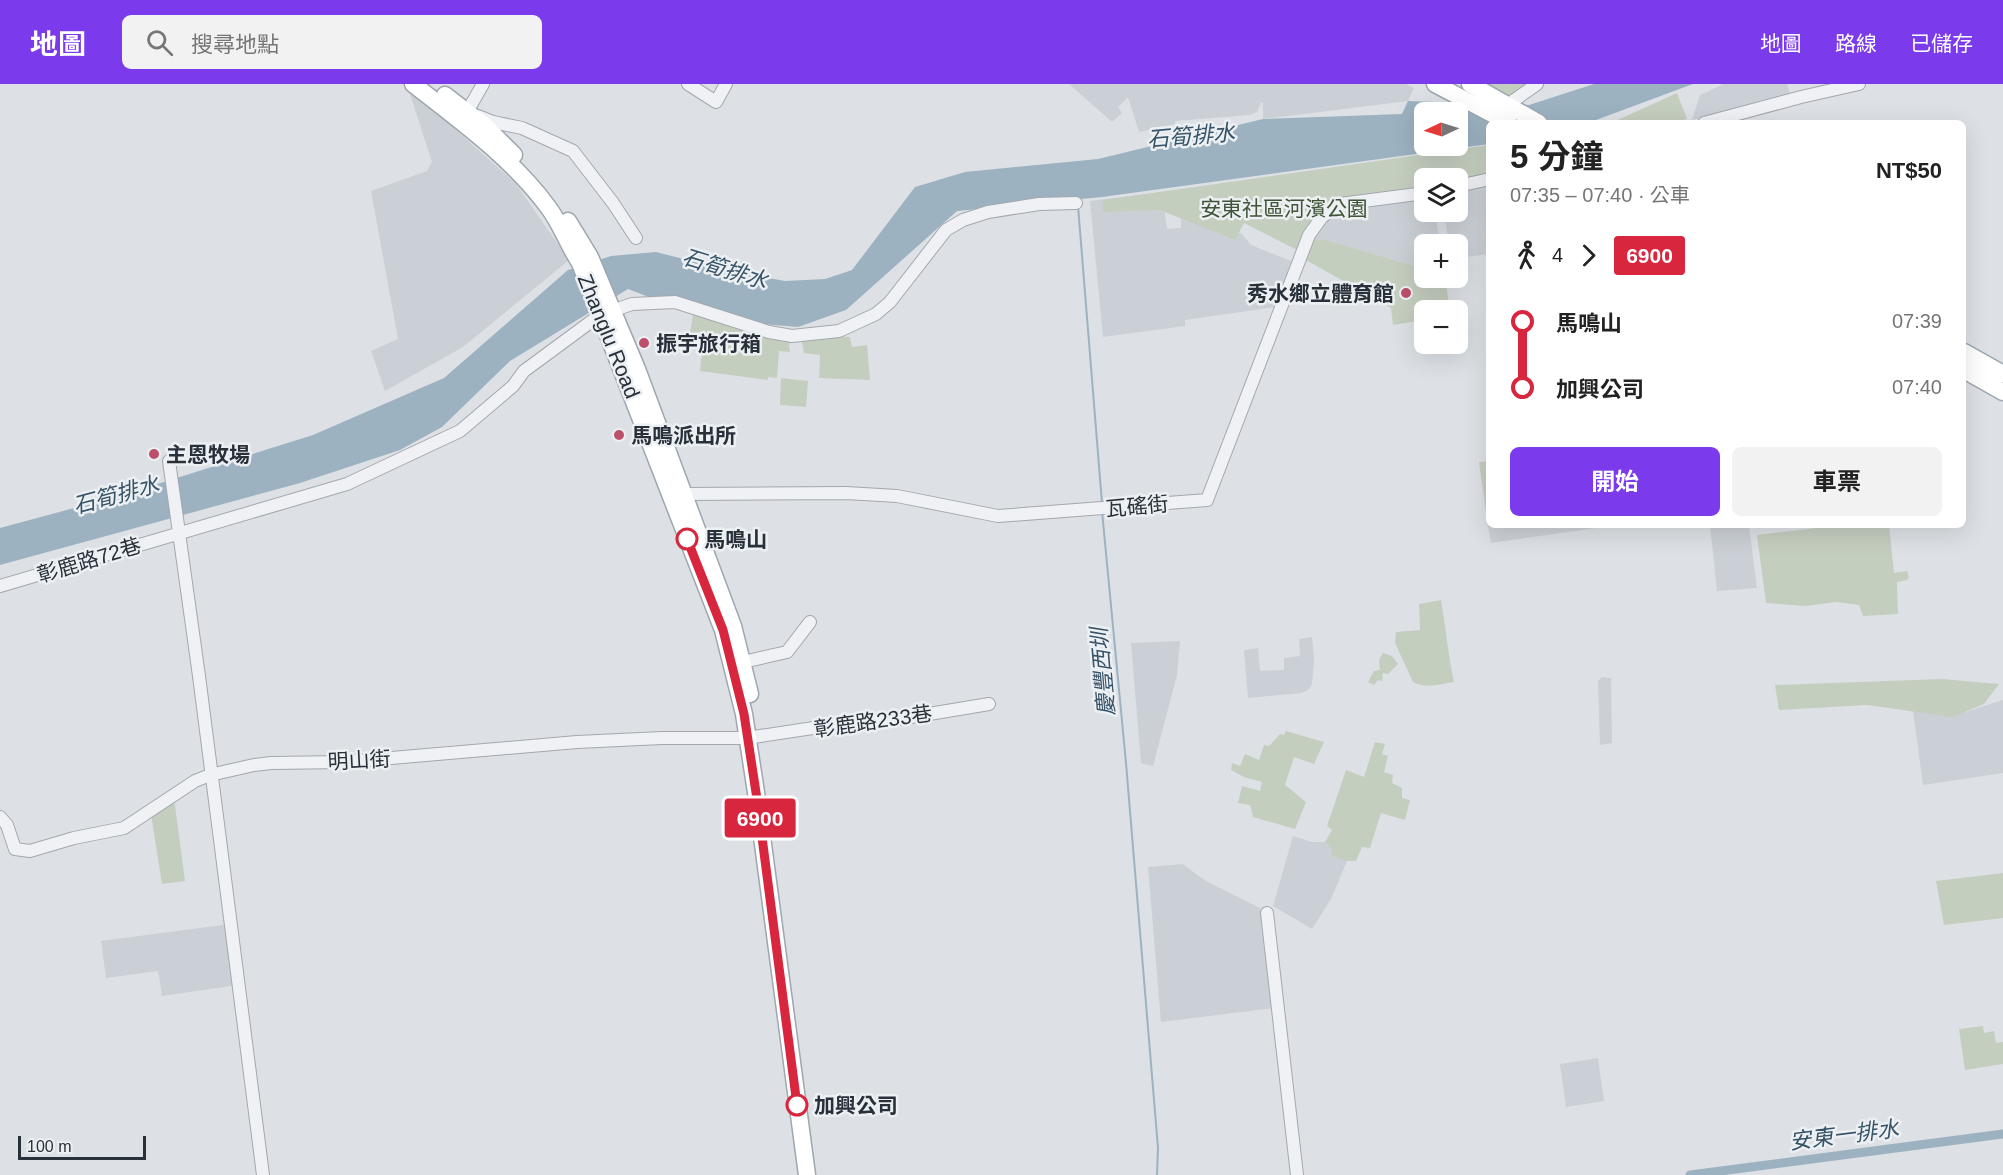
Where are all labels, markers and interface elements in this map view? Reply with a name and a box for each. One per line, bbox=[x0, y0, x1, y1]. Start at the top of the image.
search box bbox=[122, 15, 542, 69]
icon: search bbox=[143, 26, 176, 59]
text: 地圖 bbox=[30, 29, 86, 60]
text: 搜尋地點 bbox=[191, 32, 279, 57]
text: 地圖 bbox=[1760, 32, 1802, 55]
text: 路線 bbox=[1835, 32, 1877, 55]
text: 已儲存 bbox=[1910, 32, 1973, 55]
north arrow bbox=[1414, 102, 1468, 156]
map controls bbox=[1414, 102, 1468, 354]
water label: 石筍排水 bbox=[1146, 120, 1237, 152]
text: 5 分鐘 bbox=[1510, 138, 1604, 175]
text: NT$50 bbox=[1876, 158, 1942, 183]
button: layers bbox=[1414, 168, 1468, 222]
text: 07:35 – 07:40 · 公車 bbox=[1510, 184, 1690, 206]
park label: 安東社區河濱公園 bbox=[1200, 197, 1368, 220]
button: + bbox=[1414, 234, 1468, 288]
icon: walk bbox=[1510, 239, 1543, 272]
icon: forward bbox=[1572, 239, 1605, 272]
water label: 石筍排水 bbox=[679, 244, 772, 294]
text: 4 bbox=[1552, 244, 1563, 266]
text: 6900 bbox=[1626, 244, 1673, 267]
street label: Zhanglu Road bbox=[574, 271, 644, 401]
place label: 秀水鄉立體育館 bbox=[1247, 282, 1394, 305]
marker: 秀水鄉立體育館 bbox=[1399, 286, 1413, 300]
button: − bbox=[1414, 300, 1468, 354]
text: 07:39 bbox=[1892, 310, 1942, 332]
text: 馬鳴山 bbox=[1556, 311, 1622, 336]
place label: 振宇旅行箱 bbox=[656, 332, 761, 355]
marker: 振宇旅行箱 bbox=[637, 336, 651, 350]
text: 07:40 bbox=[1892, 376, 1942, 398]
text: 加興公司 bbox=[1556, 377, 1644, 402]
place label: 馬鳴派出所 bbox=[631, 424, 736, 447]
marker: 馬鳴派出所 bbox=[612, 428, 626, 442]
place label: 主恩牧場 bbox=[166, 443, 250, 466]
marker: 主恩牧場 bbox=[147, 447, 161, 461]
button: 開始 bbox=[1510, 447, 1720, 516]
button: 車票 bbox=[1732, 447, 1942, 516]
water label: 石筍排水 bbox=[70, 471, 163, 518]
street label: 瓦磘街 bbox=[1105, 492, 1169, 520]
marker: 馬鳴山 bbox=[676, 528, 698, 550]
place label: 馬鳴山 bbox=[704, 528, 767, 551]
street label: 彰鹿路72巷 bbox=[34, 533, 144, 587]
water label: 慶豐西圳 bbox=[1086, 624, 1119, 717]
street label: 彰鹿路233巷 bbox=[812, 701, 934, 741]
street label: 明山街 bbox=[327, 747, 391, 773]
line badge: 6900 bbox=[718, 798, 802, 838]
text: 6900 bbox=[737, 807, 783, 830]
marker: 加興公司 bbox=[786, 1094, 808, 1116]
place label: 加興公司 bbox=[814, 1094, 898, 1117]
water label: 安東一排水 bbox=[1788, 1116, 1901, 1154]
scale bar bbox=[18, 1133, 146, 1160]
text: 100 m bbox=[27, 1138, 71, 1155]

